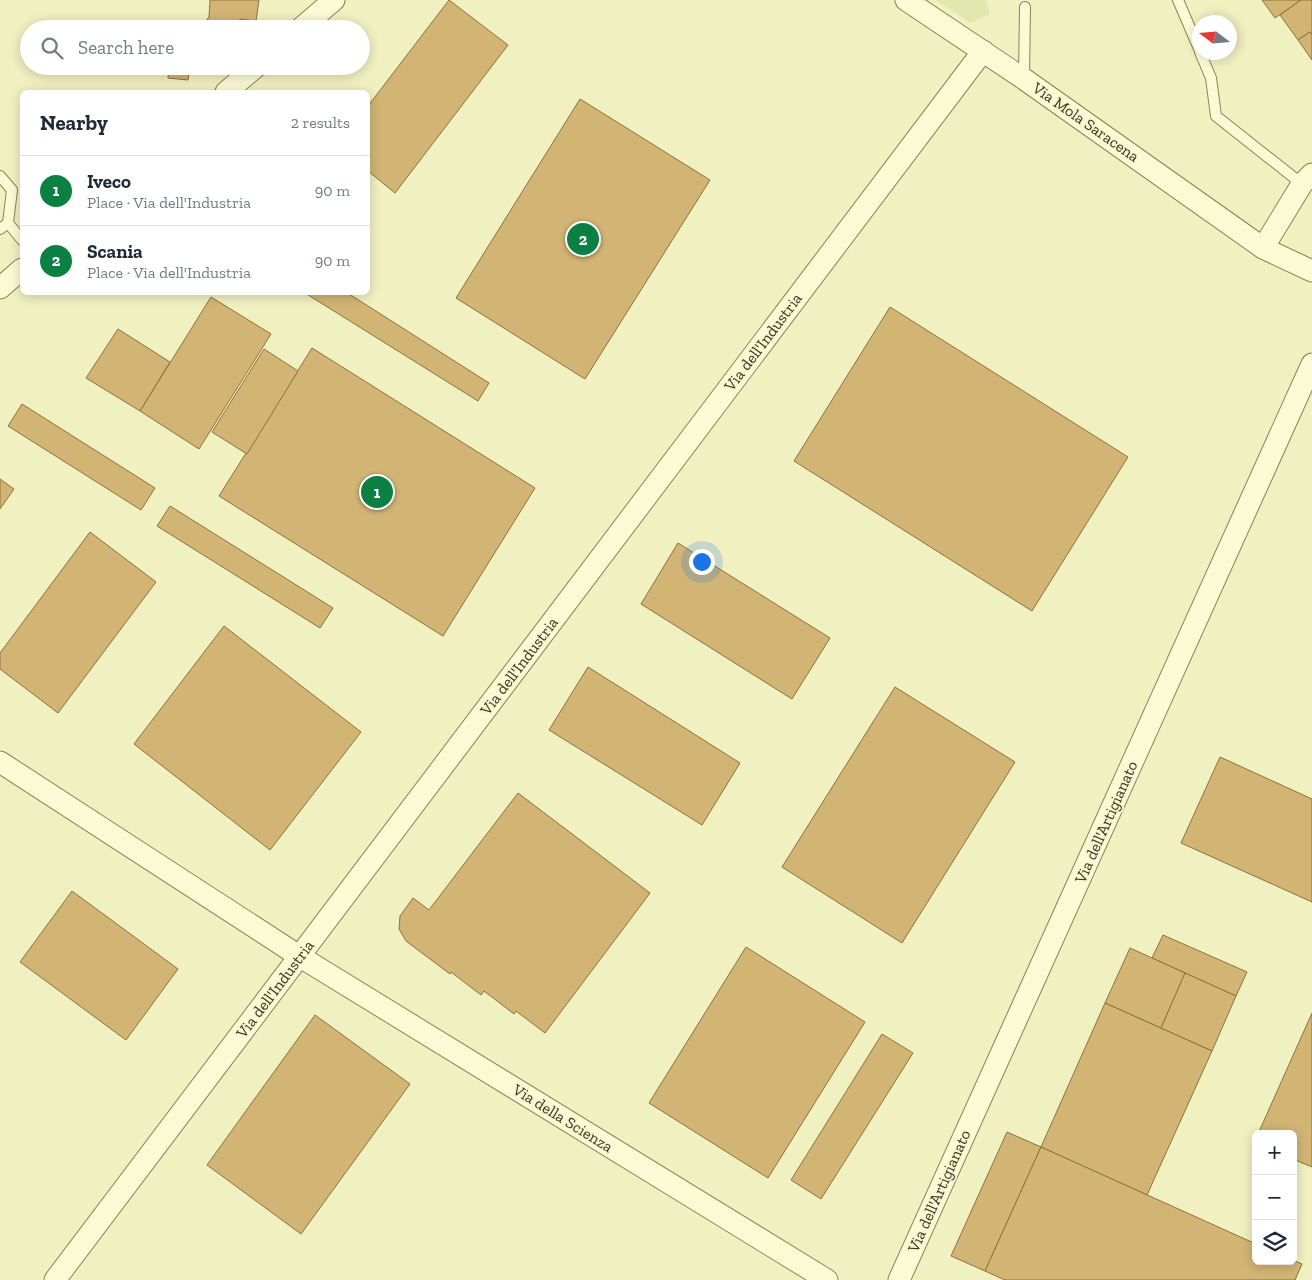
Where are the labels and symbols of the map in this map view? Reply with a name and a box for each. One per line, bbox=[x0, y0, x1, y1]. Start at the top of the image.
north arrow bbox=[1192, 15, 1237, 60]
street label: Via Mola Saracena bbox=[1028, 78, 1143, 166]
pin: 2 bbox=[567, 220, 599, 258]
street label: Via dell'Industria bbox=[719, 289, 806, 395]
pin: 1 bbox=[361, 473, 393, 511]
your location bbox=[689, 549, 715, 575]
street label: Via dell'Industria bbox=[475, 613, 562, 719]
street label: Via dell'Artigianato bbox=[1070, 758, 1142, 887]
street label: Via dell'Industria bbox=[231, 936, 318, 1042]
street label: Via della Scienza bbox=[509, 1079, 617, 1156]
street label: Via dell'Artigianato bbox=[903, 1127, 975, 1256]

